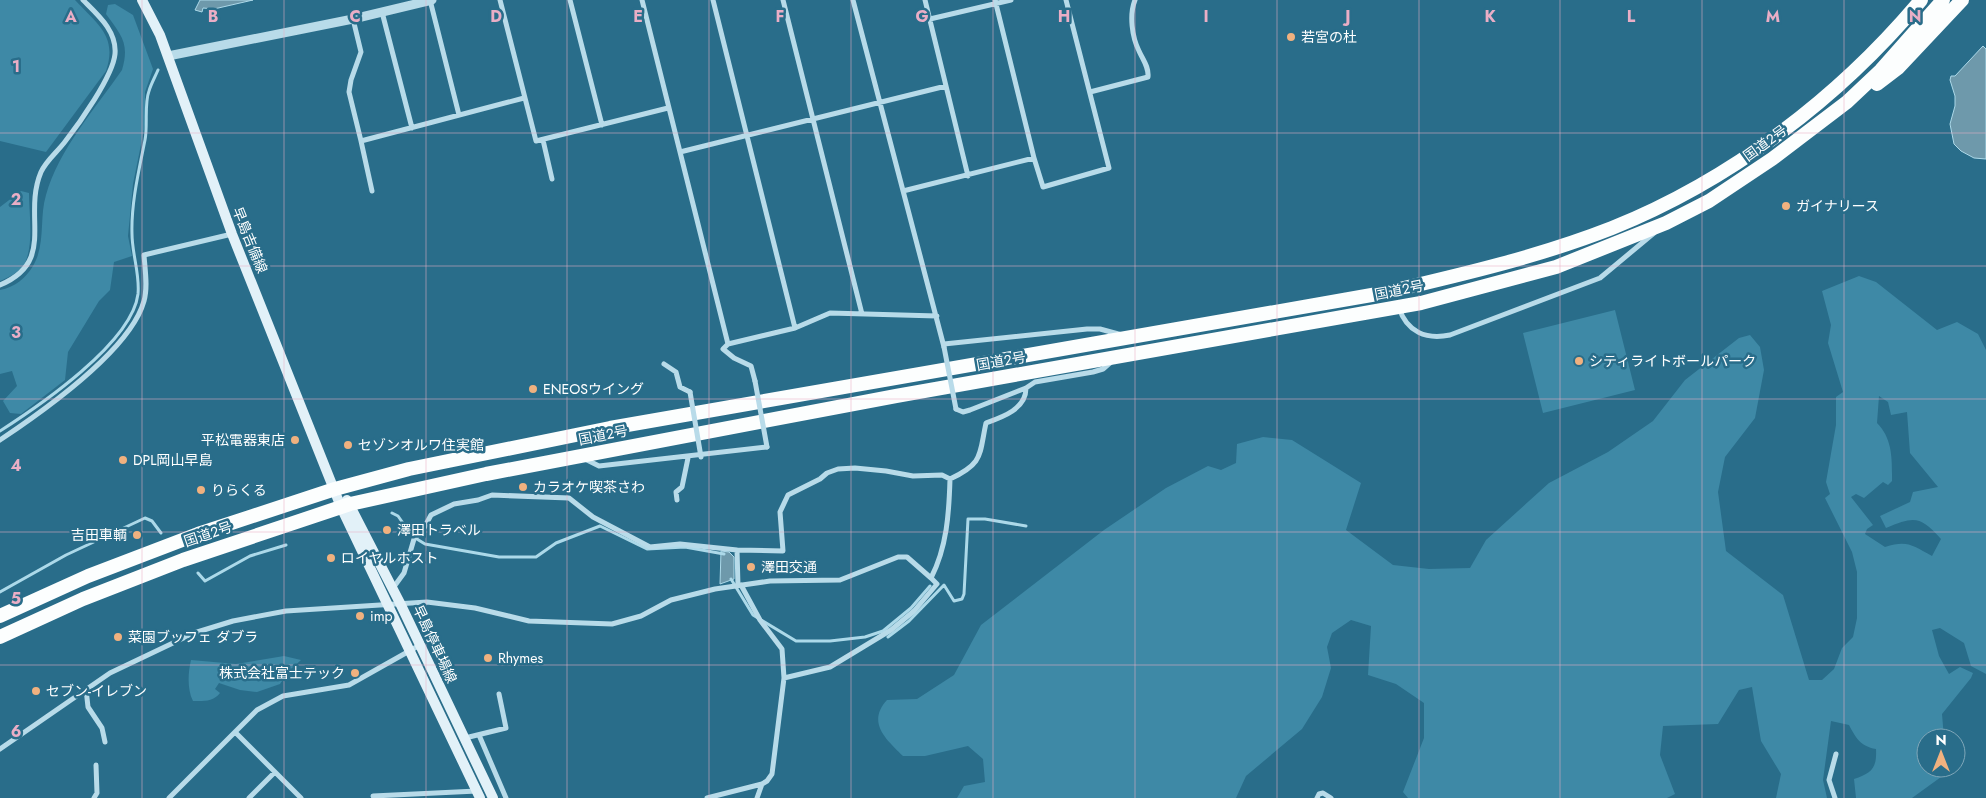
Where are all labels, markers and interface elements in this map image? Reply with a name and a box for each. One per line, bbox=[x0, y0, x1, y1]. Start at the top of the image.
text: A bbox=[64, 5, 77, 28]
text: B bbox=[208, 5, 218, 28]
text: C bbox=[349, 5, 361, 28]
text: D bbox=[490, 5, 502, 28]
text: E bbox=[633, 5, 643, 28]
text: F bbox=[776, 5, 784, 28]
text: G bbox=[915, 5, 929, 28]
text: H bbox=[1058, 5, 1070, 28]
text: I bbox=[1203, 5, 1209, 28]
text: J bbox=[1342, 5, 1351, 28]
text: K bbox=[1484, 5, 1496, 28]
text: L bbox=[1627, 5, 1636, 28]
text: M bbox=[1766, 5, 1780, 28]
text: N bbox=[1909, 5, 1921, 28]
place label: 若宮の杜 bbox=[1301, 27, 1357, 47]
marker: 若宮の杜 bbox=[1285, 31, 1297, 43]
text: 1 bbox=[12, 55, 20, 78]
street label: 国道2号 bbox=[1739, 120, 1791, 166]
text: 2 bbox=[11, 188, 21, 211]
place label: ガイナリース bbox=[1796, 196, 1879, 216]
marker: ガイナリース bbox=[1780, 200, 1792, 212]
street label: 早島吉備線 bbox=[228, 204, 272, 276]
street label: 国道2号 bbox=[1373, 275, 1425, 305]
text: 3 bbox=[11, 321, 21, 344]
street label: 国道2号 bbox=[975, 347, 1027, 375]
place label: シティライトボールパーク bbox=[1589, 351, 1756, 371]
marker: シティライトボールパーク bbox=[1573, 355, 1585, 367]
place label: ENEOSウイング bbox=[543, 379, 644, 399]
marker: ENEOSウイング bbox=[527, 383, 539, 395]
street label: 国道2号 bbox=[577, 420, 629, 450]
place label: 平松電器東店 bbox=[201, 430, 285, 450]
marker: 平松電器東店 bbox=[289, 434, 301, 446]
place label: セゾンオルワ住実館 bbox=[358, 435, 484, 455]
marker: セゾンオルワ住実館 bbox=[342, 439, 354, 451]
place label: DPL岡山早島 bbox=[133, 450, 213, 470]
text: 4 bbox=[10, 454, 22, 477]
marker: DPL岡山早島 bbox=[117, 454, 129, 466]
place label: カラオケ喫茶さわ bbox=[533, 477, 645, 497]
place label: りらくる bbox=[211, 480, 267, 500]
marker: カラオケ喫茶さわ bbox=[517, 481, 529, 493]
marker: りらくる bbox=[195, 484, 207, 496]
street label: 国道2号 bbox=[181, 516, 235, 552]
place label: 澤田トラベル bbox=[397, 520, 481, 540]
marker: 澤田トラベル bbox=[381, 524, 393, 536]
place label: 吉田車輌 bbox=[71, 525, 127, 545]
marker: 吉田車輌 bbox=[131, 529, 143, 541]
place label: ロイヤルホスト bbox=[341, 548, 439, 568]
marker: ロイヤルホスト bbox=[325, 552, 337, 564]
place label: 澤田交通 bbox=[761, 557, 817, 577]
marker: 澤田交通 bbox=[745, 561, 757, 573]
text: 5 bbox=[11, 587, 21, 610]
street label: 早島停車場線 bbox=[408, 602, 462, 686]
place label: imp bbox=[370, 606, 393, 626]
marker: imp bbox=[354, 610, 366, 622]
place label: 菜園ブッフェ ダブラ bbox=[128, 627, 258, 647]
marker: 菜園ブッフェ ダブラ bbox=[112, 631, 124, 643]
place label: Rhymes bbox=[498, 648, 543, 668]
marker: Rhymes bbox=[482, 652, 494, 664]
place label: 株式会社富士テック bbox=[219, 663, 345, 683]
marker: 株式会社富士テック bbox=[349, 667, 361, 679]
place label: セブン-イレブン bbox=[46, 681, 147, 701]
marker: セブン-イレブン bbox=[30, 685, 42, 697]
text: 6 bbox=[11, 720, 21, 743]
north arrow bbox=[1916, 728, 1966, 778]
text: N bbox=[1935, 730, 1947, 750]

